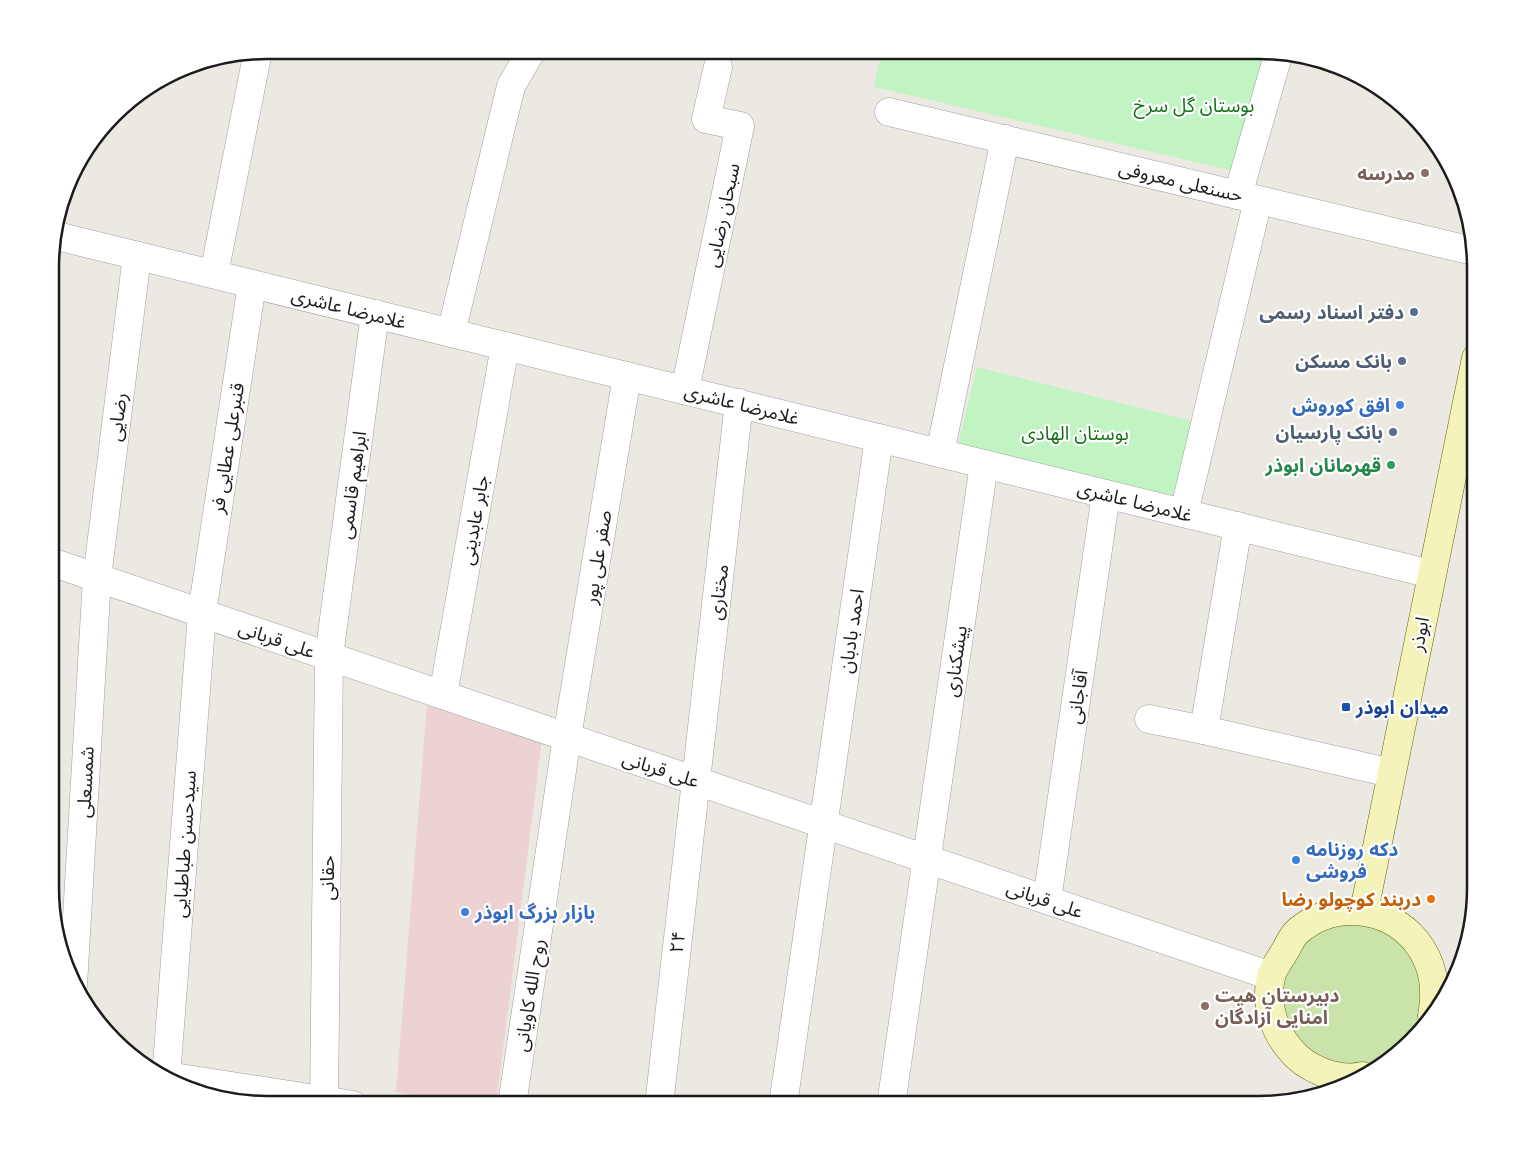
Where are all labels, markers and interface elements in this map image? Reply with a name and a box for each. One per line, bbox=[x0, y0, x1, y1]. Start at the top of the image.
park label: بوستان گل سرخ bbox=[1134, 93, 1254, 119]
street label: حسنعلی معروفی bbox=[1117, 155, 1245, 207]
street label: سبحان رضایی bbox=[699, 161, 745, 269]
place label: مدرسه bbox=[1357, 161, 1415, 185]
marker: مدرسه bbox=[1419, 167, 1431, 179]
street label: غلامرضا عاشری bbox=[289, 282, 409, 334]
place label: دفتر اسناد رسمی bbox=[1259, 300, 1404, 324]
marker: دفتر اسناد رسمی bbox=[1408, 306, 1420, 318]
place label: بانک مسکن bbox=[1295, 349, 1392, 373]
marker: بانک مسکن bbox=[1396, 355, 1408, 367]
street label: غلامرضا عاشری bbox=[682, 378, 802, 430]
street label: قنبرعلی عطایی فر bbox=[205, 381, 249, 516]
street label: رضایی bbox=[102, 391, 132, 443]
place label: افق کوروش bbox=[1292, 393, 1390, 417]
marker: افق کوروش bbox=[1394, 399, 1406, 411]
place label: بانک پارسیان bbox=[1276, 420, 1383, 445]
park label: بوستان الهادی bbox=[1021, 421, 1129, 445]
marker: بانک پارسیان bbox=[1387, 426, 1399, 438]
street label: ابراهیم قاسمی bbox=[333, 429, 374, 541]
place label: قهرمانان ابوذر bbox=[1265, 453, 1381, 477]
marker: قهرمانان ابوذر bbox=[1385, 459, 1397, 471]
street label: جابر عابدینی bbox=[454, 473, 494, 567]
street label: غلامرضا عاشری bbox=[1075, 475, 1195, 527]
street label: صفر علی پور bbox=[578, 508, 617, 607]
street label: مختاری bbox=[703, 563, 733, 621]
street label: احمد بادبان bbox=[833, 587, 869, 675]
street label: علی قربانی bbox=[236, 615, 318, 663]
street label: ابوذر bbox=[1404, 615, 1434, 654]
street label: پیشکناری bbox=[938, 624, 973, 698]
street label: آقاجانی bbox=[1061, 667, 1093, 726]
place label: میدان ابوذر bbox=[1355, 695, 1449, 719]
marker: میدان ابوذر bbox=[1340, 701, 1352, 713]
street label: علی قربانی bbox=[620, 745, 702, 793]
street label: شمسعلی bbox=[71, 746, 99, 818]
street label: سیدحسن طباطبایی bbox=[167, 769, 201, 919]
place label: دکه روزنامه فروشی bbox=[1306, 837, 1399, 883]
marker: دکه روزنامه فروشی bbox=[1290, 854, 1302, 866]
street label: حقانی bbox=[315, 855, 339, 901]
street label: علی قربانی bbox=[1004, 875, 1086, 923]
place label: دربند کوچولو رضا bbox=[1282, 887, 1421, 912]
marker: دربند کوچولو رضا bbox=[1425, 893, 1437, 905]
place label: بازار بزرگ ابوذر bbox=[474, 900, 595, 924]
marker: بازار بزرگ ابوذر bbox=[459, 906, 471, 918]
street label: ۲۴ bbox=[664, 930, 690, 954]
street label: روح الله کاویانی bbox=[508, 937, 552, 1054]
place label: دبیرستان هیت امنایی آزادگان bbox=[1215, 983, 1340, 1029]
marker: دبیرستان هیت امنایی آزادگان bbox=[1199, 1000, 1211, 1012]

